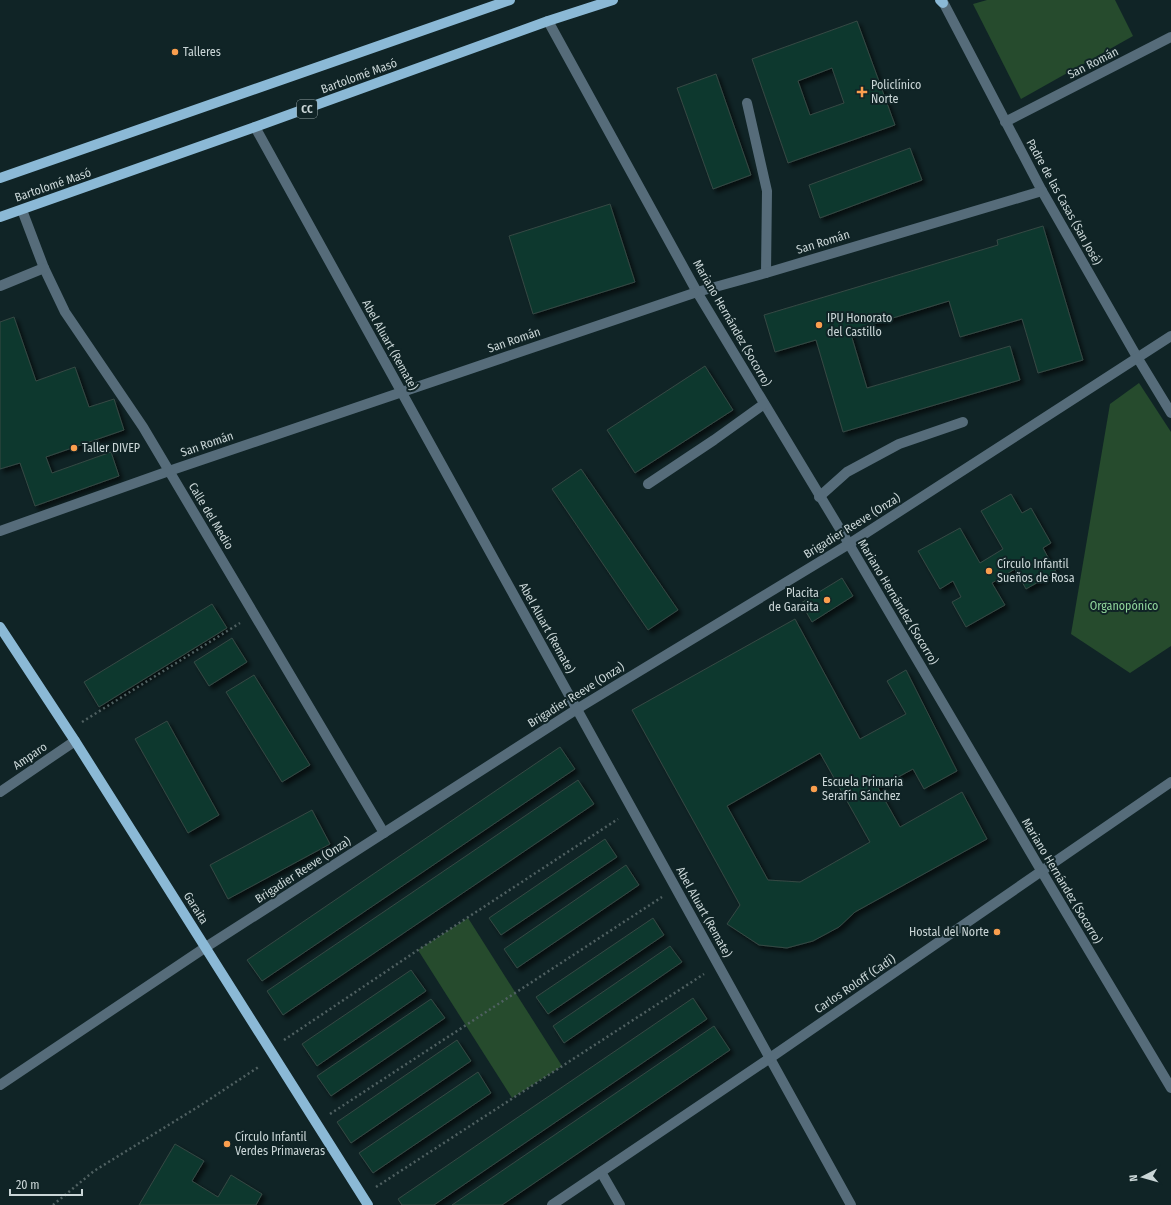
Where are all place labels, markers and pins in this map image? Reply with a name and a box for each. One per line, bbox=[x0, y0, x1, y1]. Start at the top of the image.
place label: Talleres bbox=[183, 45, 221, 59]
marker: Talleres bbox=[170, 47, 180, 57]
place label: Policlínico Norte bbox=[871, 78, 921, 106]
marker: Policlínico Norte bbox=[856, 86, 868, 98]
place label: IPU Honorato del Castillo bbox=[827, 311, 892, 339]
marker: IPU Honorato del Castillo bbox=[814, 320, 824, 330]
place label: Taller DIVEP bbox=[82, 441, 140, 455]
marker: Taller DIVEP bbox=[69, 443, 79, 453]
place label: Círculo Infantil Sueños de Rosa bbox=[997, 557, 1075, 585]
marker: Círculo Infantil Sueños de Rosa bbox=[984, 566, 994, 576]
place label: Placita de Garaita bbox=[769, 586, 819, 614]
marker: Placita de Garaita bbox=[822, 595, 832, 605]
place label: Escuela Primaria Serafín Sánchez bbox=[822, 775, 903, 803]
marker: Escuela Primaria Serafín Sánchez bbox=[809, 784, 819, 794]
place label: Hostal del Norte bbox=[909, 925, 989, 939]
marker: Hostal del Norte bbox=[992, 927, 1002, 937]
place label: Círculo Infantil Verdes Primaveras bbox=[235, 1130, 325, 1158]
marker: Círculo Infantil Verdes Primaveras bbox=[222, 1139, 232, 1149]

